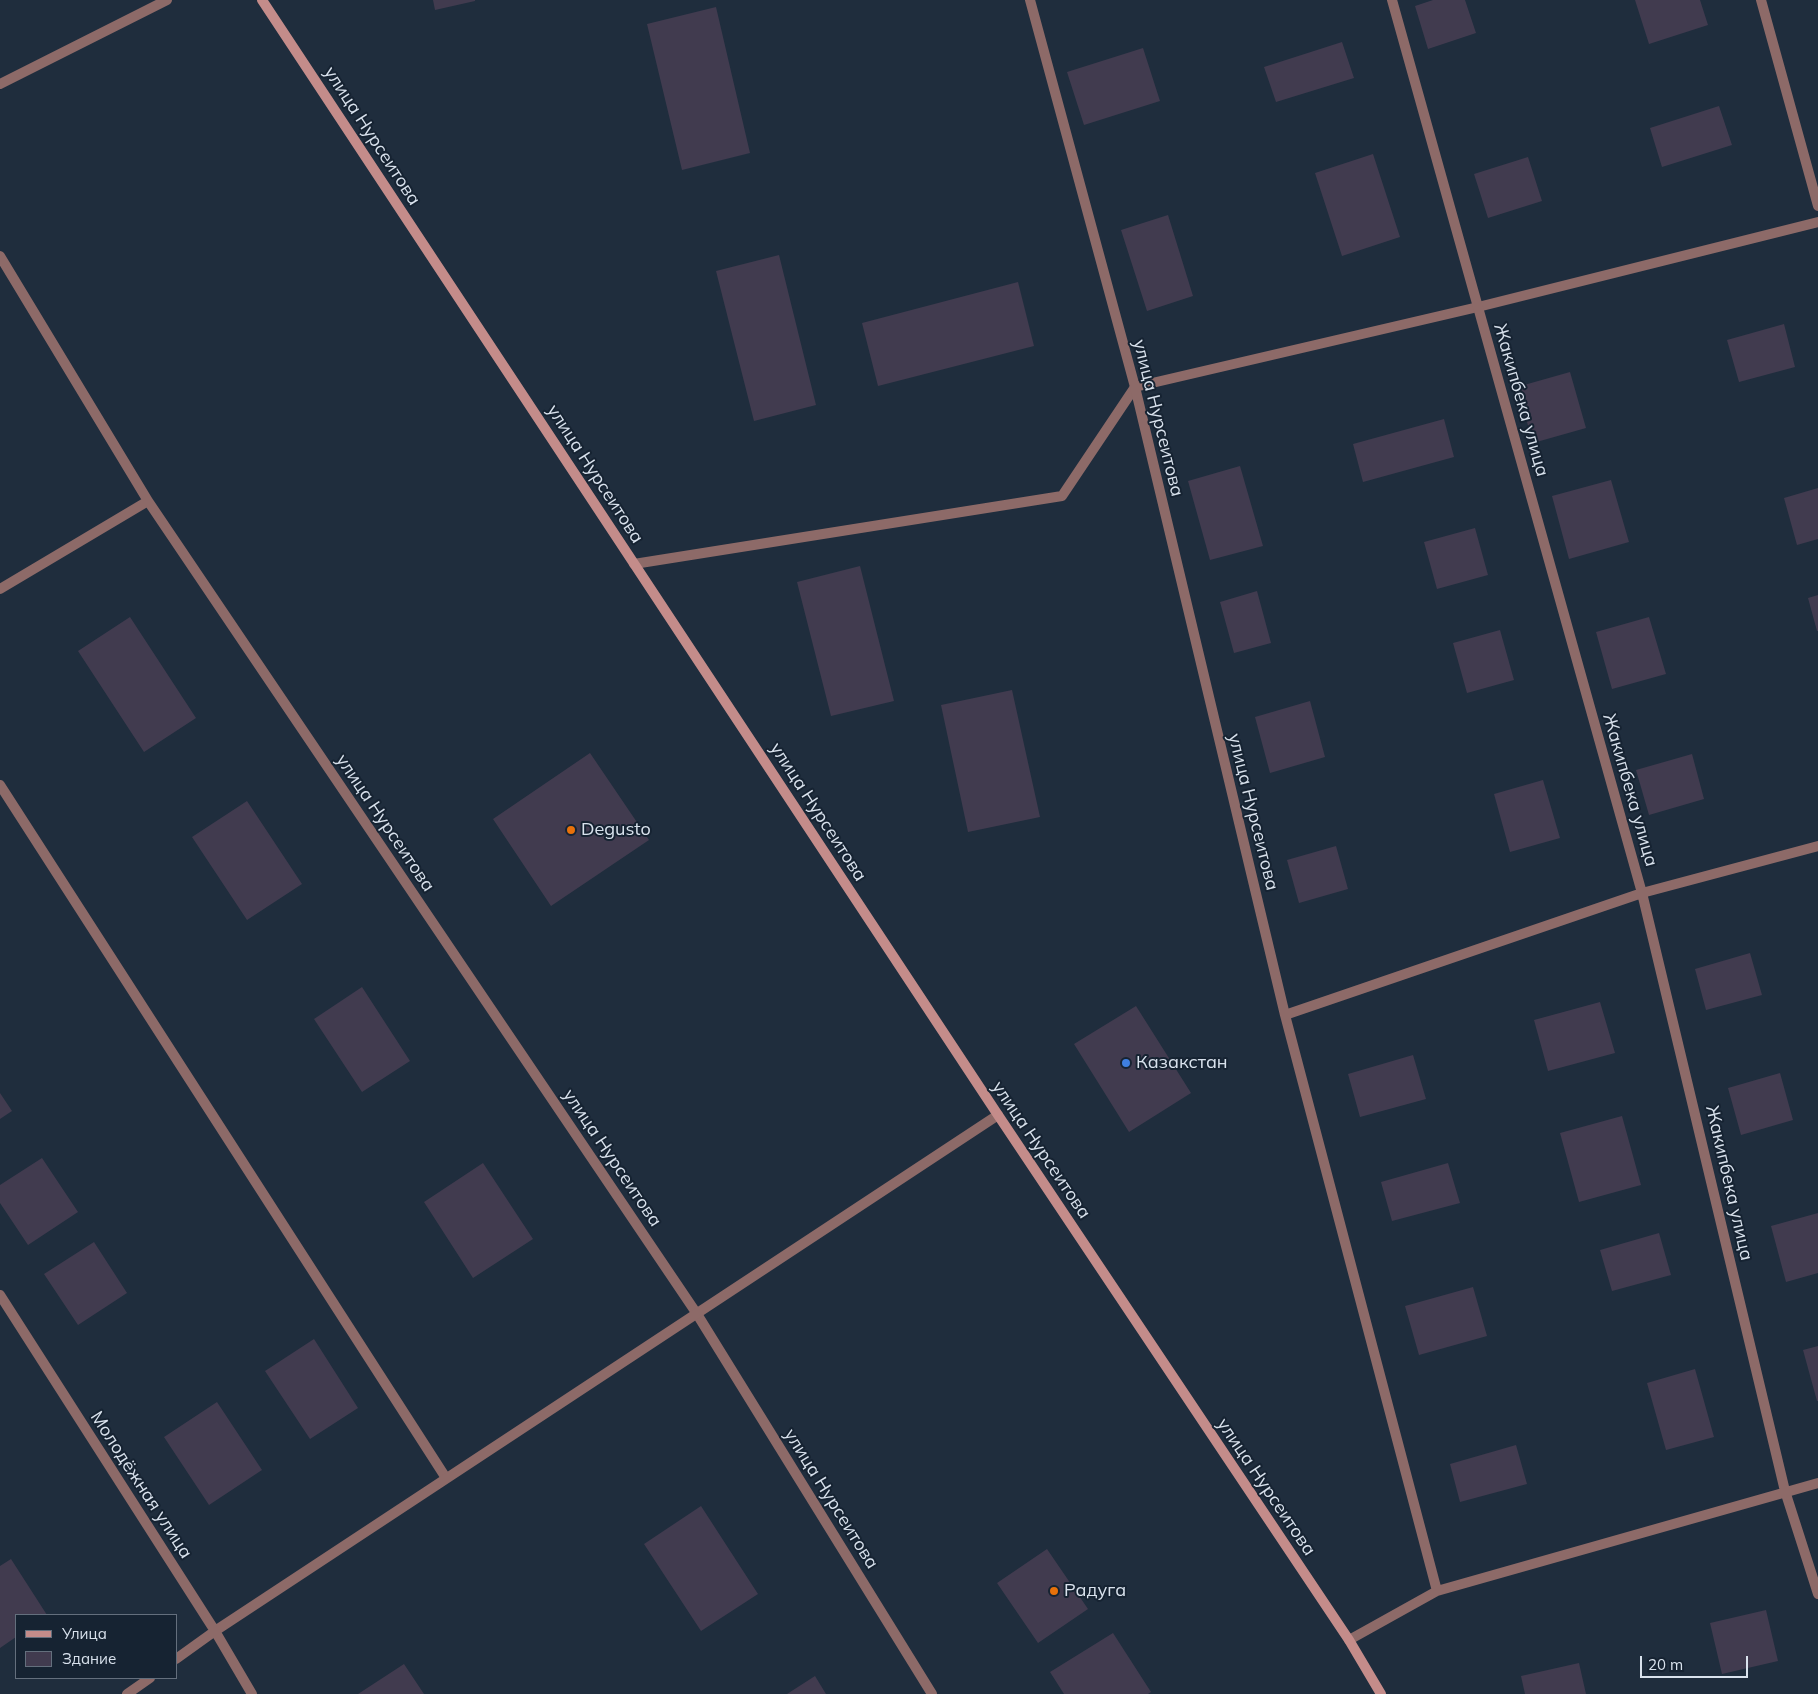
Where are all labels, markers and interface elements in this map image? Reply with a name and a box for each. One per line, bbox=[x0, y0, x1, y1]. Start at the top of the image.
street label: улица Нурсеитова bbox=[319, 63, 425, 209]
street label: Жакипбека улица bbox=[1489, 321, 1553, 479]
street label: улица Нурсеитова bbox=[1128, 337, 1188, 499]
street label: улица Нурсеитова bbox=[542, 401, 648, 547]
street label: Жакипбека улица bbox=[1598, 711, 1662, 869]
street label: улица Нурсеитова bbox=[1223, 731, 1283, 893]
street label: улица Нурсеитова bbox=[765, 739, 871, 885]
street label: улица Нурсеитова bbox=[331, 750, 439, 896]
place label: Degusto bbox=[581, 819, 651, 841]
marker: Degusto bbox=[565, 824, 577, 836]
place label: Казакстан bbox=[1136, 1052, 1228, 1074]
marker: Казакстан bbox=[1120, 1057, 1132, 1069]
street label: улица Нурсеитова bbox=[987, 1077, 1095, 1223]
street label: улица Нурсеитова bbox=[558, 1085, 666, 1231]
street label: Жакипбека улица bbox=[1701, 1103, 1757, 1263]
street label: Молодёжная улица bbox=[85, 1407, 197, 1563]
street label: улица Нурсеитова bbox=[1212, 1414, 1320, 1560]
street label: улица Нурсеитова bbox=[779, 1425, 883, 1573]
place label: Радуга bbox=[1064, 1580, 1126, 1602]
marker: Радуга bbox=[1048, 1585, 1060, 1597]
legend bbox=[15, 1614, 178, 1679]
text: Улица bbox=[62, 1624, 107, 1643]
scale bar bbox=[1643, 1646, 1750, 1678]
text: Здание bbox=[62, 1649, 116, 1668]
text: 20 m bbox=[1648, 1655, 1683, 1674]

